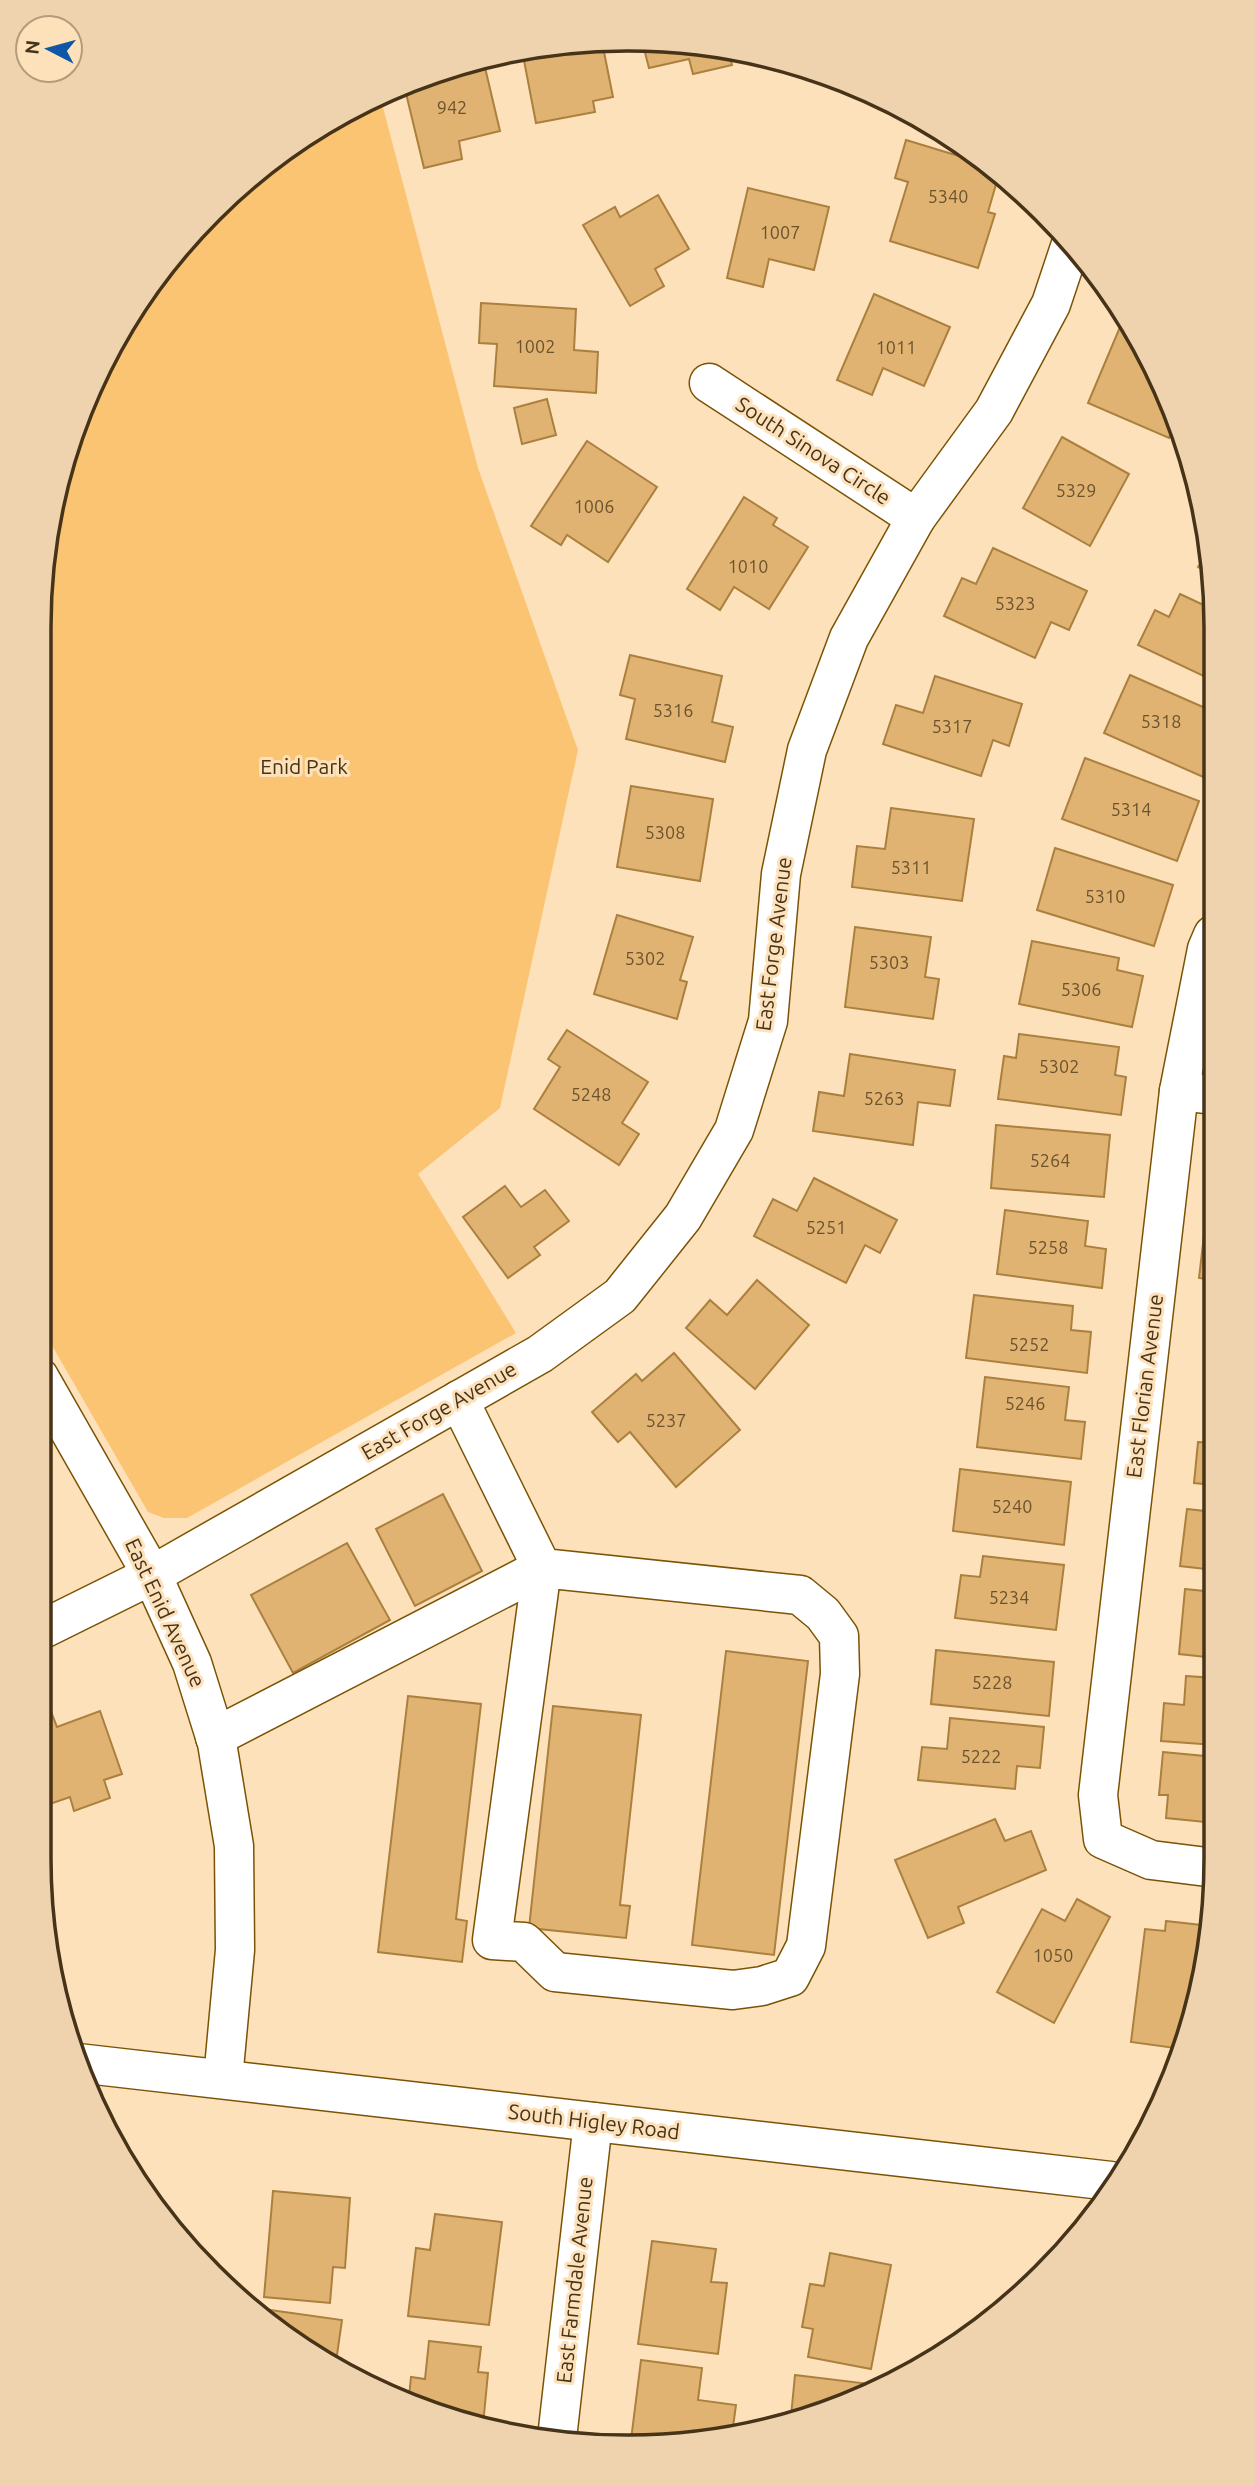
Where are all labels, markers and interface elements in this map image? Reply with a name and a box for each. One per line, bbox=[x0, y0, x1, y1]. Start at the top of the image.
north arrow bbox=[14, 14, 84, 84]
text: N bbox=[20, 39, 44, 55]
house number: 942 bbox=[437, 97, 467, 117]
house number: 5340 bbox=[928, 186, 968, 206]
house number: 1007 bbox=[760, 222, 800, 242]
house number: 1002 bbox=[515, 336, 555, 356]
house number: 1011 bbox=[876, 337, 916, 357]
street label: South Sinova Circle bbox=[732, 391, 895, 509]
house number: 5329 bbox=[1056, 480, 1096, 500]
house number: 1006 bbox=[574, 496, 614, 516]
house number: 1010 bbox=[728, 556, 768, 576]
house number: 5323 bbox=[995, 593, 1035, 613]
house number: 5316 bbox=[653, 700, 693, 720]
house number: 5318 bbox=[1141, 711, 1181, 731]
house number: 5317 bbox=[932, 716, 972, 736]
park label: Enid Park bbox=[260, 754, 348, 778]
house number: 5314 bbox=[1111, 799, 1151, 819]
house number: 5308 bbox=[645, 822, 685, 842]
street label: East Forge Avenue bbox=[750, 855, 796, 1032]
house number: 5311 bbox=[891, 857, 931, 877]
house number: 5310 bbox=[1085, 886, 1125, 906]
house number: 5302 bbox=[625, 948, 665, 968]
house number: 5303 bbox=[869, 952, 909, 972]
house number: 5306 bbox=[1061, 979, 1101, 999]
house number: 5302 bbox=[1039, 1056, 1079, 1076]
house number: 5248 bbox=[571, 1084, 611, 1104]
house number: 5263 bbox=[864, 1088, 904, 1108]
house number: 5264 bbox=[1030, 1150, 1070, 1170]
house number: 5251 bbox=[806, 1217, 846, 1237]
house number: 5258 bbox=[1028, 1237, 1068, 1257]
street label: East Florian Avenue bbox=[1121, 1293, 1167, 1479]
house number: 5252 bbox=[1009, 1334, 1049, 1354]
street label: East Forge Avenue bbox=[357, 1356, 520, 1464]
house number: 5246 bbox=[1005, 1393, 1045, 1413]
house number: 5237 bbox=[646, 1410, 686, 1430]
house number: 5240 bbox=[992, 1496, 1032, 1516]
street label: East Enid Avenue bbox=[121, 1534, 211, 1691]
house number: 5234 bbox=[989, 1587, 1029, 1607]
house number: 5228 bbox=[972, 1672, 1012, 1692]
house number: 5222 bbox=[961, 1746, 1001, 1766]
house number: 1050 bbox=[1033, 1945, 1073, 1965]
street label: South Higley Road bbox=[507, 2099, 681, 2143]
street label: East Farmdale Avenue bbox=[551, 2175, 597, 2384]

